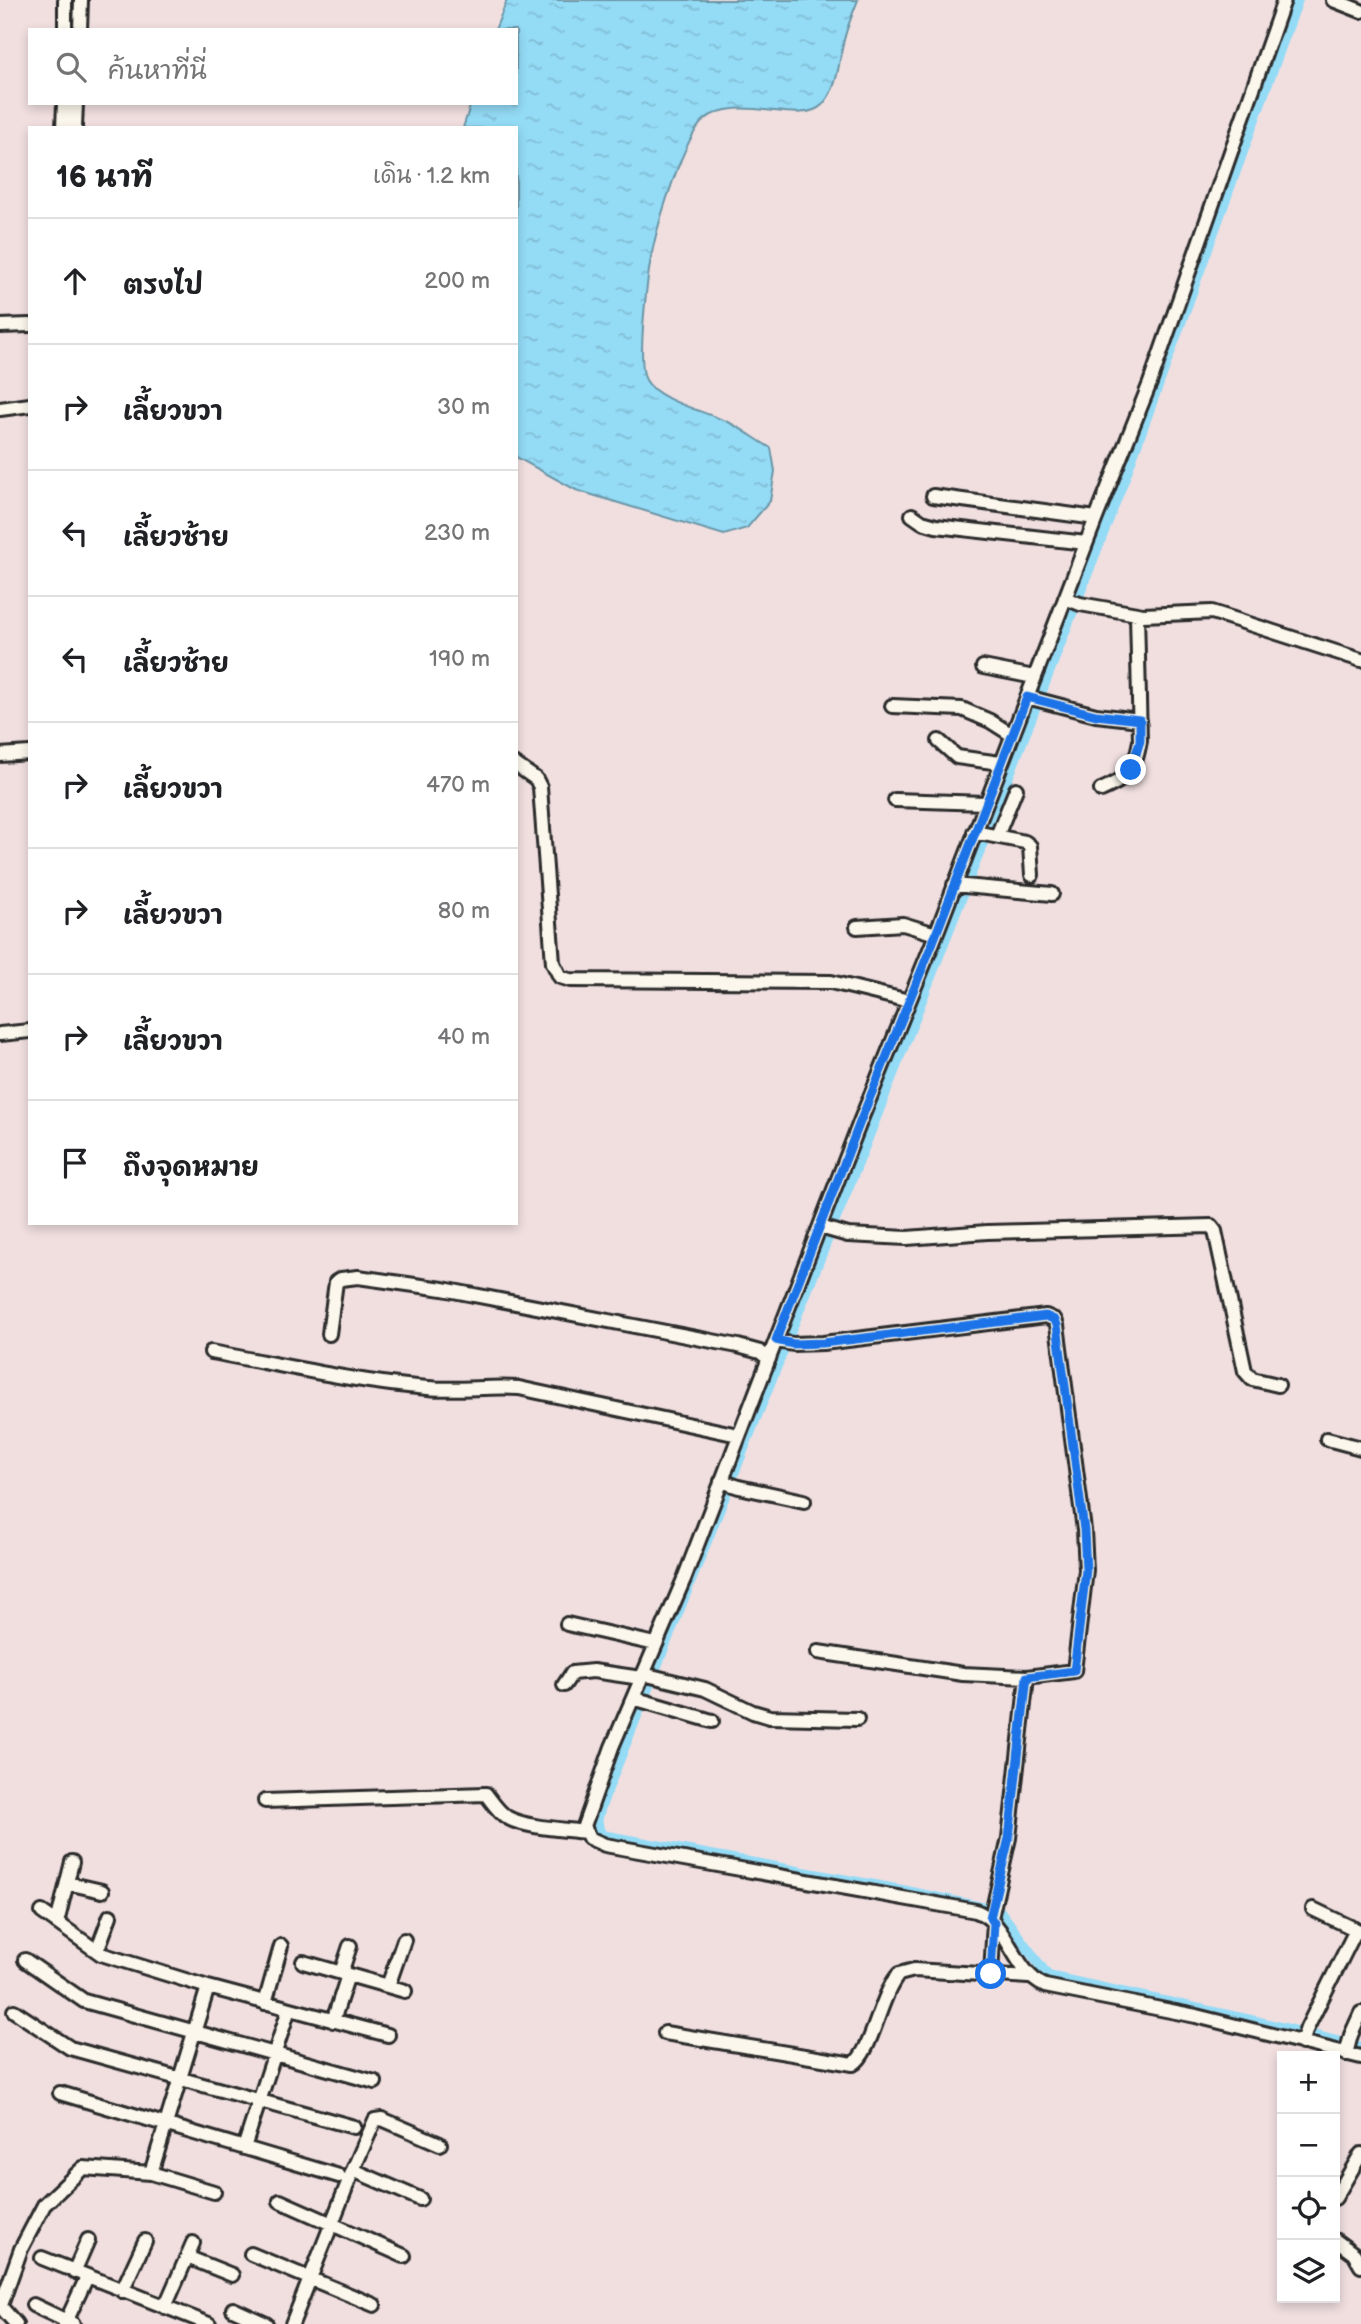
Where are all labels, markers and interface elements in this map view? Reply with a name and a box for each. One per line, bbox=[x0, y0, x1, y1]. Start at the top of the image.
search box bbox=[28, 28, 518, 105]
icon: search bbox=[52, 48, 90, 86]
text: ค้นหาที่นี่ bbox=[108, 56, 207, 87]
text: 16 นาที bbox=[56, 160, 153, 196]
text: เดิน · 1.2 km bbox=[373, 162, 490, 190]
icon: ahead bbox=[56, 262, 94, 300]
text: 200 m bbox=[424, 267, 490, 295]
text: ตรงไป bbox=[123, 271, 203, 302]
icon: right bbox=[56, 388, 94, 426]
text: 30 m bbox=[437, 393, 490, 421]
text: เลี้ยวขวา bbox=[123, 397, 223, 428]
icon: left bbox=[56, 514, 94, 552]
text: 230 m bbox=[424, 519, 490, 547]
text: เลี้ยวซ้าย bbox=[123, 523, 229, 554]
icon: left bbox=[56, 640, 94, 678]
text: 190 m bbox=[429, 645, 490, 673]
text: เลี้ยวซ้าย bbox=[123, 649, 229, 680]
route end bbox=[1115, 754, 1146, 785]
icon: right bbox=[56, 766, 94, 804]
text: 470 m bbox=[426, 771, 490, 799]
text: เลี้ยวขวา bbox=[123, 775, 223, 806]
icon: right bbox=[56, 892, 94, 930]
text: 80 m bbox=[438, 897, 490, 925]
text: เลี้ยวขวา bbox=[123, 901, 223, 932]
icon: right bbox=[56, 1018, 94, 1056]
text: 40 m bbox=[437, 1023, 490, 1051]
text: เลี้ยวขวา bbox=[123, 1027, 223, 1058]
icon: arrive bbox=[56, 1144, 94, 1182]
text: ถึงจุดหมาย bbox=[123, 1153, 259, 1184]
route start bbox=[975, 1958, 1006, 1989]
map controls bbox=[1277, 2051, 1340, 2303]
button: + bbox=[1277, 2051, 1340, 2114]
button: − bbox=[1277, 2114, 1340, 2177]
button: locate bbox=[1277, 2177, 1340, 2240]
button: layers bbox=[1277, 2240, 1340, 2303]

